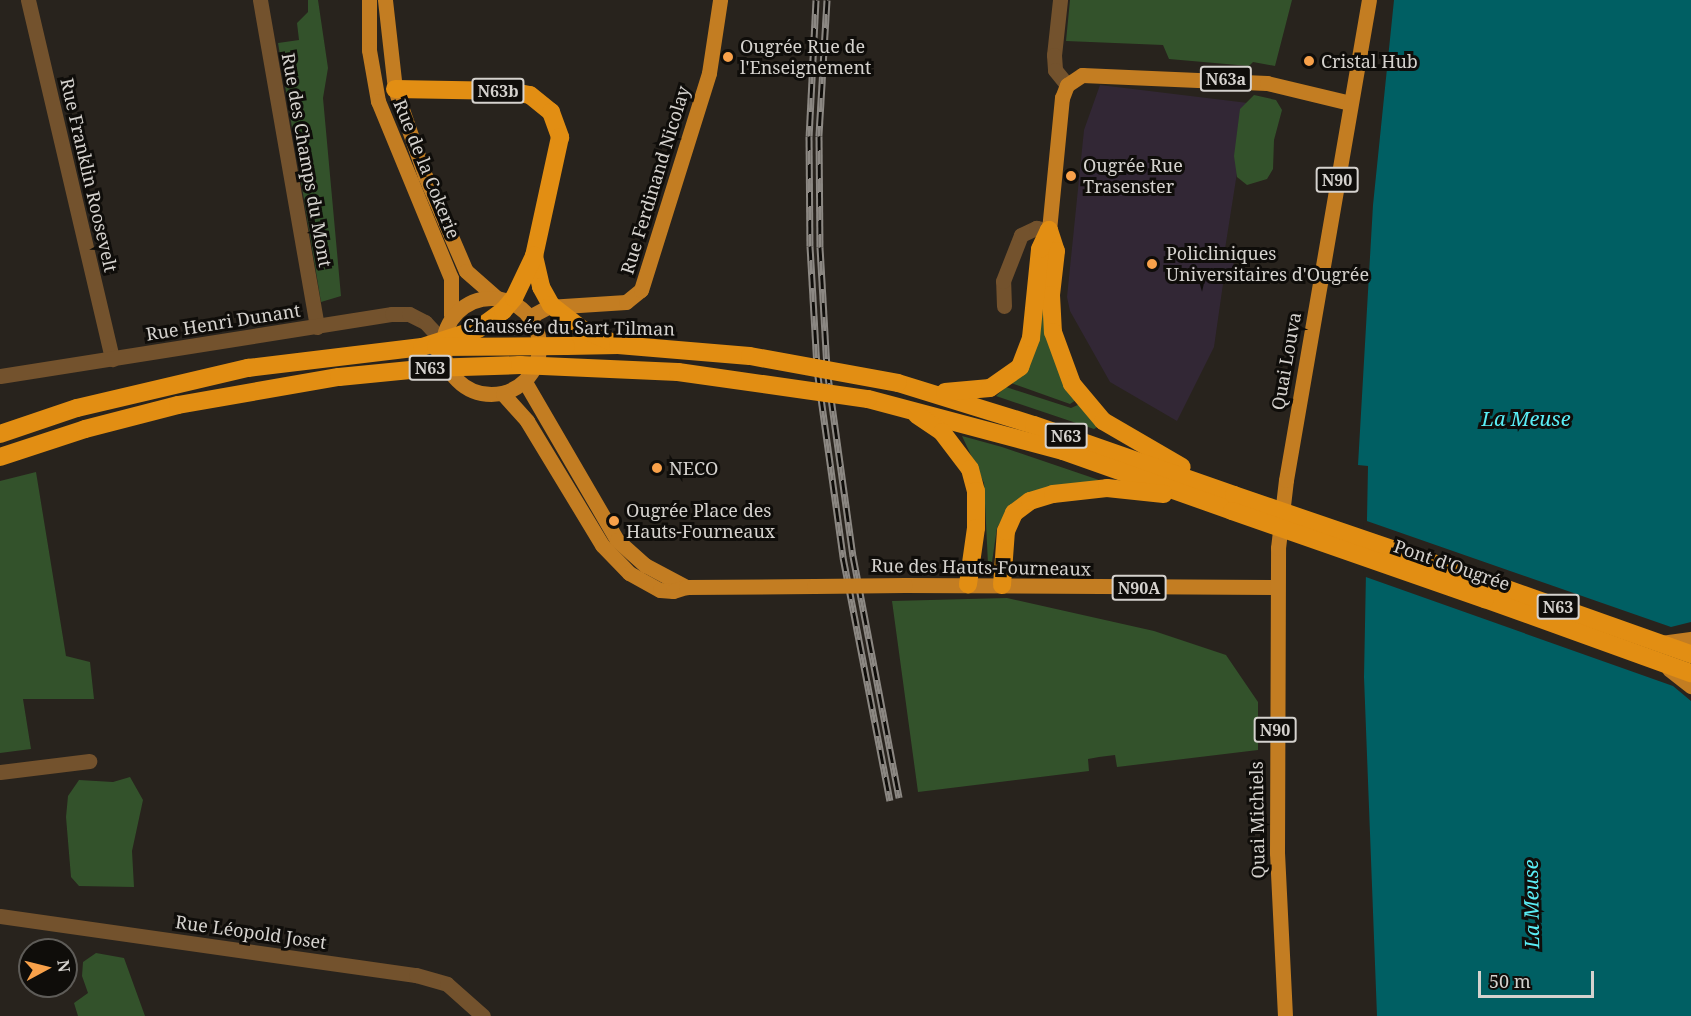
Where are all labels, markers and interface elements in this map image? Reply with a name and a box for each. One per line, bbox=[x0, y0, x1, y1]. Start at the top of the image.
place label: Ougrée Rue de l'Enseignement bbox=[740, 36, 871, 78]
marker: Ougrée Rue de l'Enseignement bbox=[721, 50, 735, 64]
place label: Cristal Hub bbox=[1321, 50, 1418, 72]
street label: Rue des Champs du Mont bbox=[278, 51, 336, 269]
marker: Cristal Hub bbox=[1302, 54, 1316, 68]
road number: N63a bbox=[1199, 66, 1253, 92]
street label: Rue Franklin Roosevelt bbox=[56, 76, 122, 274]
road number: N63b bbox=[471, 78, 525, 104]
street label: Rue Ferdinand Nicolay bbox=[616, 83, 694, 277]
street label: Rue de la Cokerie bbox=[389, 96, 465, 242]
place label: Ougrée Rue Trasenster bbox=[1083, 155, 1183, 198]
road number: N90 bbox=[1314, 167, 1360, 193]
marker: Ougrée Rue Trasenster bbox=[1064, 169, 1078, 183]
place label: Policliniques Universitaires d'Ougrée bbox=[1166, 243, 1369, 286]
marker: Policliniques Universitaires d'Ougrée bbox=[1143, 255, 1161, 273]
street label: Rue Henri Dunant bbox=[144, 299, 302, 345]
street label: Quai Louva bbox=[1267, 310, 1305, 412]
street label: Chaussée du Sart Tilman bbox=[463, 314, 675, 340]
road number: N63 bbox=[408, 355, 452, 381]
water label: La Meuse bbox=[1482, 406, 1570, 430]
road number: N63 bbox=[1044, 423, 1088, 449]
place label: NECO bbox=[669, 457, 718, 479]
marker: NECO bbox=[650, 461, 664, 475]
place label: Ougrée Place des Hauts-Fourneaux bbox=[626, 500, 775, 542]
marker: Ougrée Place des Hauts-Fourneaux bbox=[607, 514, 621, 528]
street label: Pont d'Ougrée bbox=[1391, 535, 1513, 595]
street label: Rue des Hauts-Fourneaux bbox=[871, 554, 1091, 580]
road number: N90A bbox=[1110, 575, 1168, 601]
road number: N63 bbox=[1536, 594, 1580, 620]
road number: N90 bbox=[1252, 717, 1298, 743]
street label: Quai Michiels bbox=[1245, 761, 1269, 879]
water label: La Meuse bbox=[1518, 859, 1544, 949]
street label: Rue Léopold Joset bbox=[174, 911, 328, 953]
north arrow bbox=[18, 938, 78, 998]
text: N bbox=[52, 958, 76, 974]
scale bar bbox=[1481, 959, 1596, 997]
text: 50 m bbox=[1489, 969, 1531, 993]

